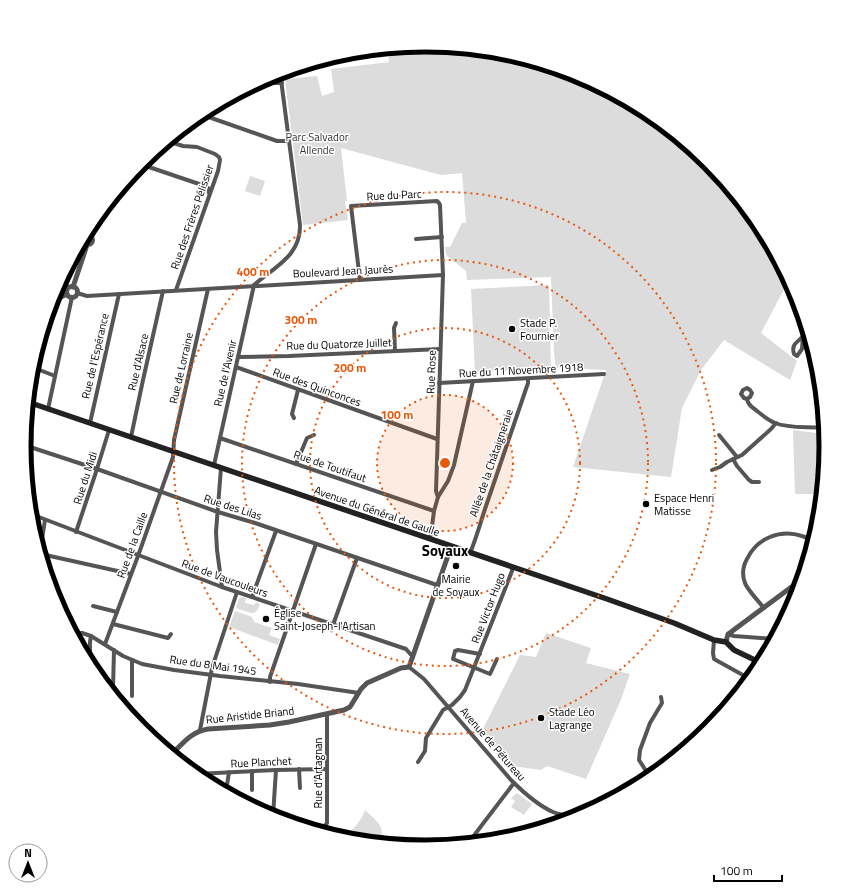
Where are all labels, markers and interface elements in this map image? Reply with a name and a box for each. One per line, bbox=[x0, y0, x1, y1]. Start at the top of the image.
park label: Parc Salvador Allende bbox=[285, 129, 349, 158]
street label: Rue des Frères Pélissier bbox=[167, 162, 218, 272]
street label: Rue du Parc bbox=[366, 186, 422, 204]
street label: Boulevard Jean Jaurès bbox=[292, 260, 394, 282]
text: 400 m bbox=[237, 262, 269, 281]
text: 300 m bbox=[285, 310, 317, 329]
street label: Rue de l'Espérance bbox=[77, 311, 113, 400]
place label: Stade P. Fournier bbox=[520, 315, 559, 344]
marker: Stade P. Fournier bbox=[507, 324, 517, 334]
street label: Rue d'Alsace bbox=[124, 331, 152, 392]
street label: Rue de Lorraine bbox=[165, 331, 197, 405]
street label: Rue du Quatorze Juillet bbox=[286, 334, 392, 354]
street label: Rue de l'Avenir bbox=[210, 338, 240, 408]
street label: Rue Rose bbox=[422, 349, 440, 394]
text: 200 m bbox=[334, 358, 366, 377]
street label: Rue du 11 Novembre 1918 bbox=[458, 359, 584, 381]
street label: Rue des Quinconces bbox=[271, 364, 363, 410]
text: 100 m bbox=[381, 405, 413, 424]
street label: Allée de la Châtaigneraie bbox=[465, 407, 517, 519]
street label: Rue de Toutifaut bbox=[292, 446, 369, 486]
street label: Rue du Midi bbox=[69, 450, 101, 506]
centre of rings bbox=[438, 456, 452, 470]
street label: Avenue du Général de Gaulle bbox=[312, 482, 442, 540]
street label: Rue des Lilas bbox=[202, 490, 264, 524]
place label: Espace Henri Matisse bbox=[654, 490, 714, 519]
marker: Espace Henri Matisse bbox=[641, 499, 651, 509]
street label: Rue de la Caille bbox=[113, 509, 152, 580]
district label: Soyaux bbox=[422, 539, 468, 562]
street label: Rue de Vaucouleurs bbox=[179, 555, 271, 601]
marker: Mairie de Soyaux bbox=[451, 561, 461, 571]
street label: Rue Victor Hugo bbox=[467, 570, 509, 646]
place label: Mairie de Soyaux bbox=[433, 571, 480, 600]
place label: Église Saint-Joseph-l'Artisan bbox=[274, 605, 376, 634]
marker: Église Saint-Joseph-l'Artisan bbox=[261, 614, 271, 624]
street label: Rue du 8 Mai 1945 bbox=[169, 651, 257, 679]
street label: Rue Aristide Briand bbox=[205, 702, 295, 728]
street label: Avenue de Pétureau bbox=[456, 704, 530, 784]
place label: Stade Léo Lagrange bbox=[549, 704, 595, 733]
marker: Stade Léo Lagrange bbox=[536, 713, 546, 723]
street label: Rue d'Artagnan bbox=[310, 737, 326, 808]
street label: Rue Planchet bbox=[230, 752, 292, 772]
north arrow bbox=[8, 843, 48, 883]
text: N bbox=[24, 845, 32, 861]
scale bar bbox=[714, 857, 782, 883]
text: 100 m bbox=[720, 861, 753, 880]

